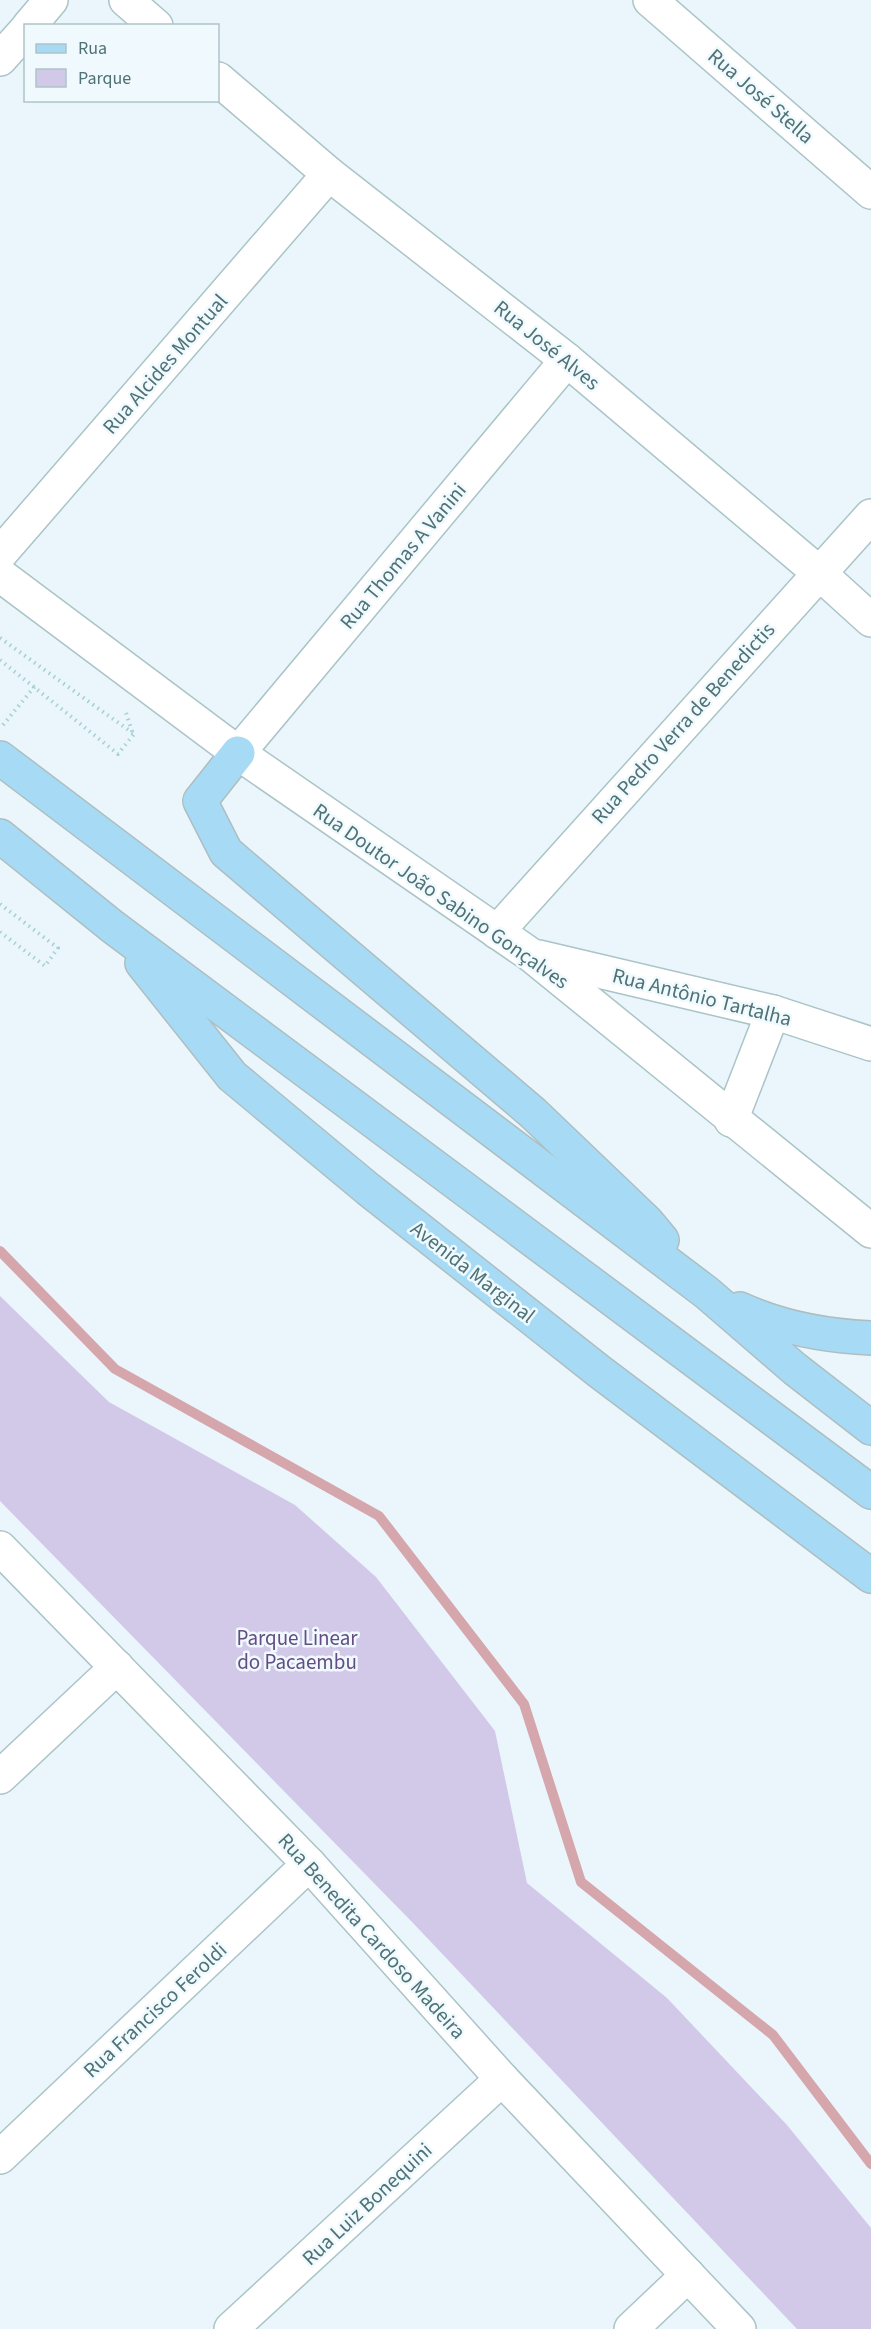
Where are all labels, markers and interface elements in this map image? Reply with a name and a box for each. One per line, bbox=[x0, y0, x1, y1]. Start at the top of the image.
legend bbox=[24, 24, 219, 102]
text: Rua bbox=[78, 36, 107, 61]
street label: Rua José Stella bbox=[701, 41, 821, 151]
text: Parque bbox=[78, 66, 131, 91]
street label: Rua Alcides Montual bbox=[96, 287, 234, 441]
street label: Rua José Alves bbox=[488, 293, 607, 397]
street label: Rua Thomas A Vanini bbox=[333, 476, 473, 636]
street label: Rua Pedro Verra de Benedictis bbox=[584, 615, 782, 830]
street label: Rua Doutor João Sabino Gonçalves bbox=[307, 796, 575, 996]
street label: Rua Antônio Tartalha bbox=[609, 960, 795, 1034]
street label: Avenida Marginal bbox=[404, 1214, 542, 1330]
park label: Parque Linear do Pacaembu bbox=[236, 1623, 358, 1677]
street label: Rua Benedita Cardoso Madeira bbox=[271, 1826, 473, 2046]
street label: Rua Francisco Feroldi bbox=[77, 1935, 233, 2085]
street label: Rua Luiz Bonequini bbox=[295, 2136, 439, 2272]

